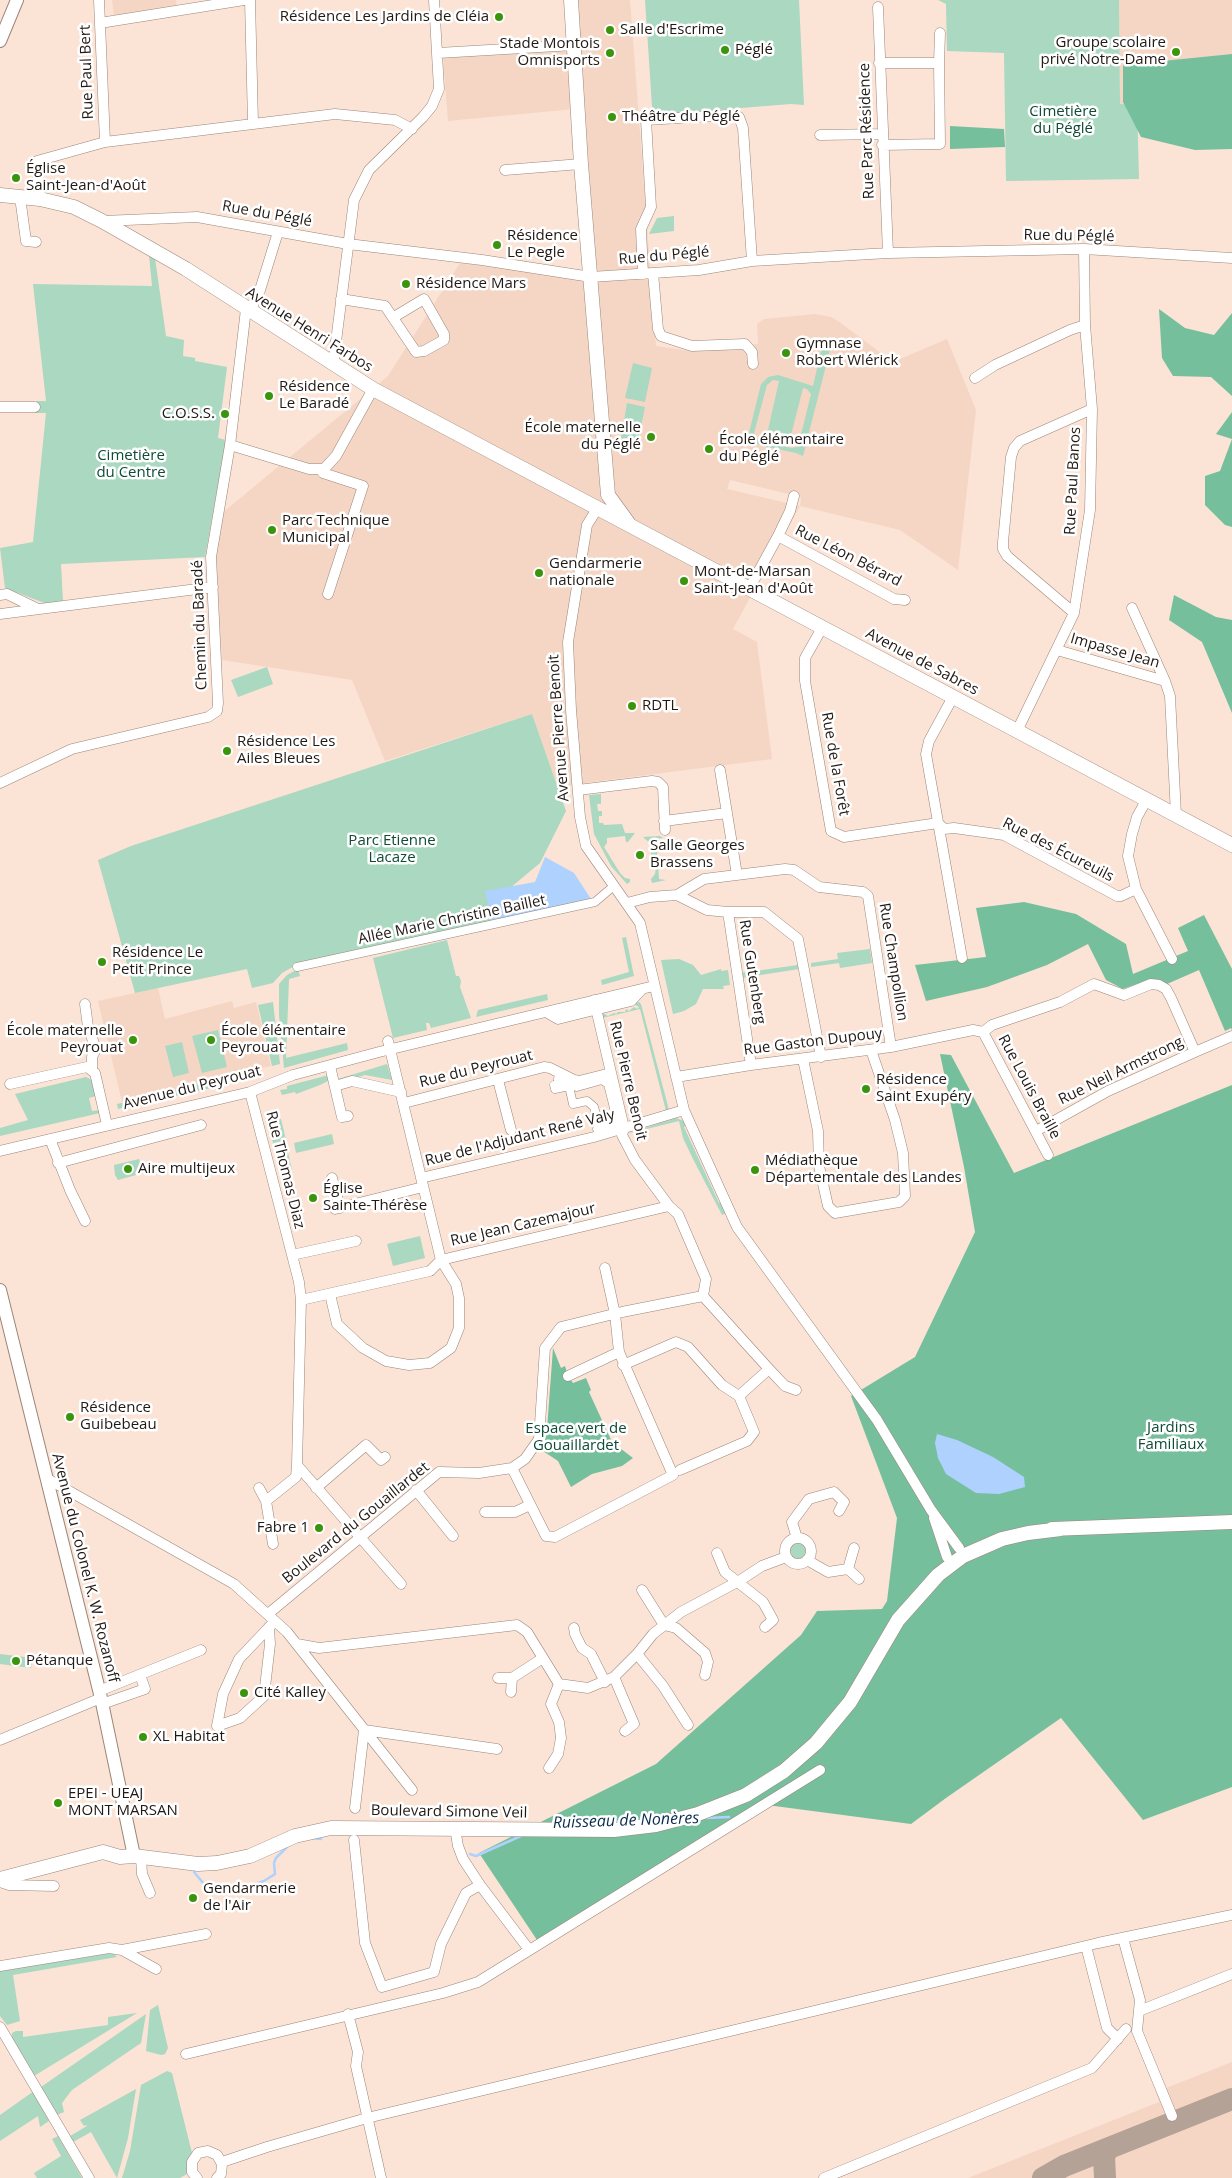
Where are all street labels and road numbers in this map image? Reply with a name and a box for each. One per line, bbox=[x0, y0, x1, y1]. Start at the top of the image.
street label: Rue Paul Bert bbox=[76, 24, 98, 120]
street label: Rue Parc Résidence bbox=[856, 63, 878, 199]
street label: Rue du Péglé bbox=[221, 197, 313, 231]
street label: Rue du Péglé bbox=[1023, 226, 1115, 246]
street label: Rue du Péglé bbox=[618, 243, 710, 269]
street label: Avenue Henri Farbos bbox=[242, 284, 376, 376]
street label: Rue Paul Banos bbox=[1061, 426, 1085, 536]
street label: Rue Léon Bérard bbox=[792, 521, 904, 591]
street label: Chemin du Baradé bbox=[189, 560, 211, 690]
street label: Avenue de Sabres bbox=[863, 625, 981, 699]
street label: Impasse Jean bbox=[1068, 630, 1162, 672]
street label: Avenue Pierre Benoit bbox=[545, 654, 573, 802]
street label: Rue de la Forêt bbox=[817, 711, 853, 817]
street label: Rue des Écureuils bbox=[999, 814, 1117, 886]
street label: Allée Marie Christine Baillet bbox=[357, 891, 547, 949]
street label: Rue Champollion bbox=[875, 902, 911, 1022]
street label: Rue Gutenberg bbox=[735, 918, 769, 1026]
street label: Rue Pierre Benoit bbox=[606, 1020, 650, 1142]
street label: Rue Gaston Dupouy bbox=[743, 1025, 883, 1059]
street label: Rue Louis Braille bbox=[994, 1032, 1064, 1142]
street label: Rue Neil Armstrong bbox=[1056, 1033, 1186, 1109]
street label: Rue du Peyrouat bbox=[418, 1046, 534, 1092]
street label: Avenue du Peyrouat bbox=[121, 1062, 263, 1114]
street label: Rue de l'Adjudant René Valy bbox=[423, 1106, 617, 1170]
street label: Rue Thomas Diaz bbox=[262, 1109, 308, 1231]
street label: Rue Jean Cazemajour bbox=[449, 1200, 597, 1250]
street label: Avenue du Colonel K. W. Rozanoff bbox=[48, 1451, 122, 1685]
street label: Boulevard du Gouaillardet bbox=[279, 1458, 433, 1588]
street label: Boulevard Simone Veil bbox=[371, 1802, 527, 1822]

